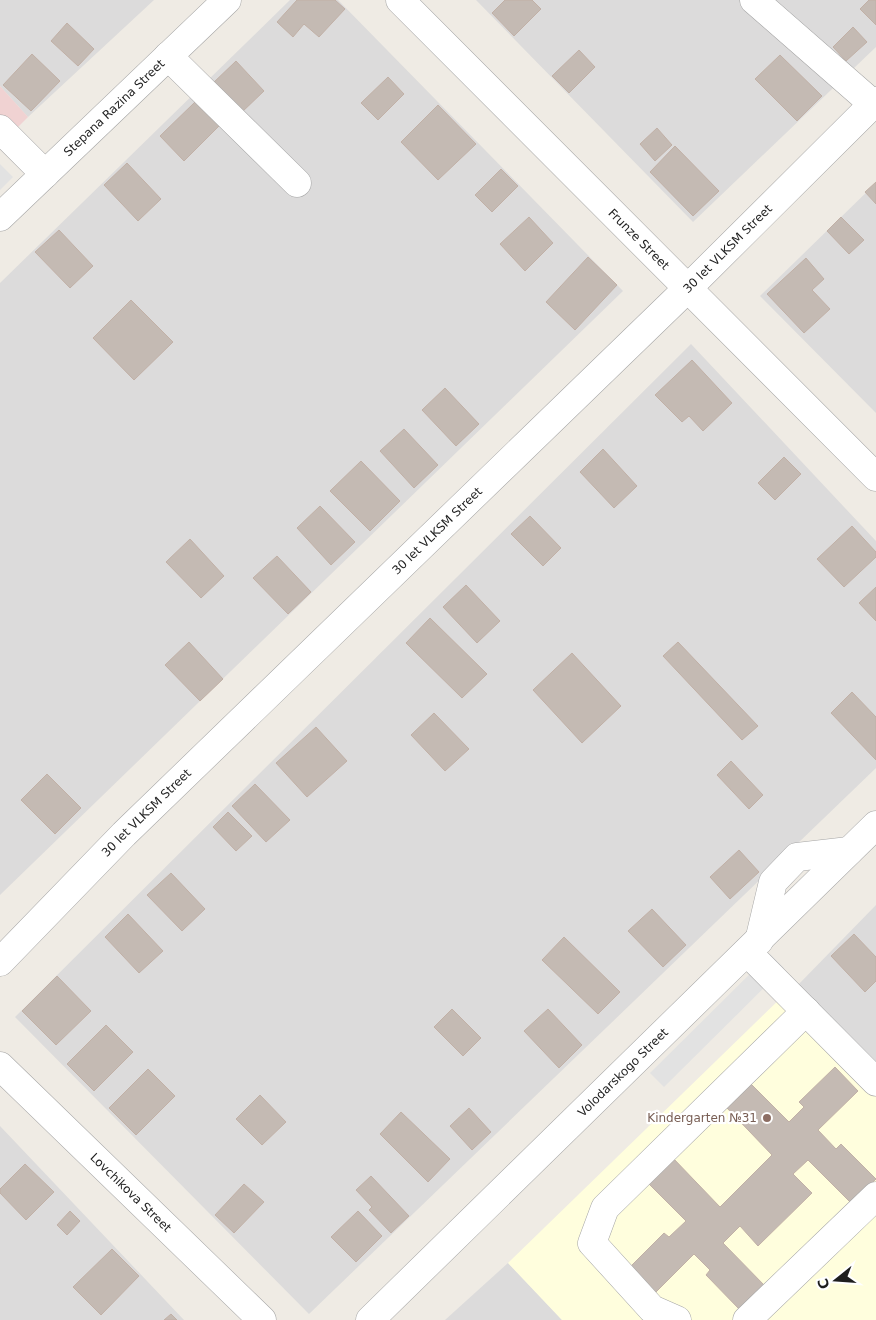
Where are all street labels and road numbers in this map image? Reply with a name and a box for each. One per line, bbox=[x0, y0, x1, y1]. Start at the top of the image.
street label: Stepana Razina Street bbox=[61, 56, 168, 159]
street label: 30 let VLKSM Street bbox=[680, 201, 775, 296]
street label: Frunze Street bbox=[605, 206, 672, 273]
street label: 30 let VLKSM Street bbox=[389, 484, 485, 577]
street label: 30 let VLKSM Street bbox=[99, 766, 194, 860]
street label: Volodarskogo Street bbox=[575, 1025, 671, 1120]
street label: Lovchikova Street bbox=[87, 1150, 174, 1235]

